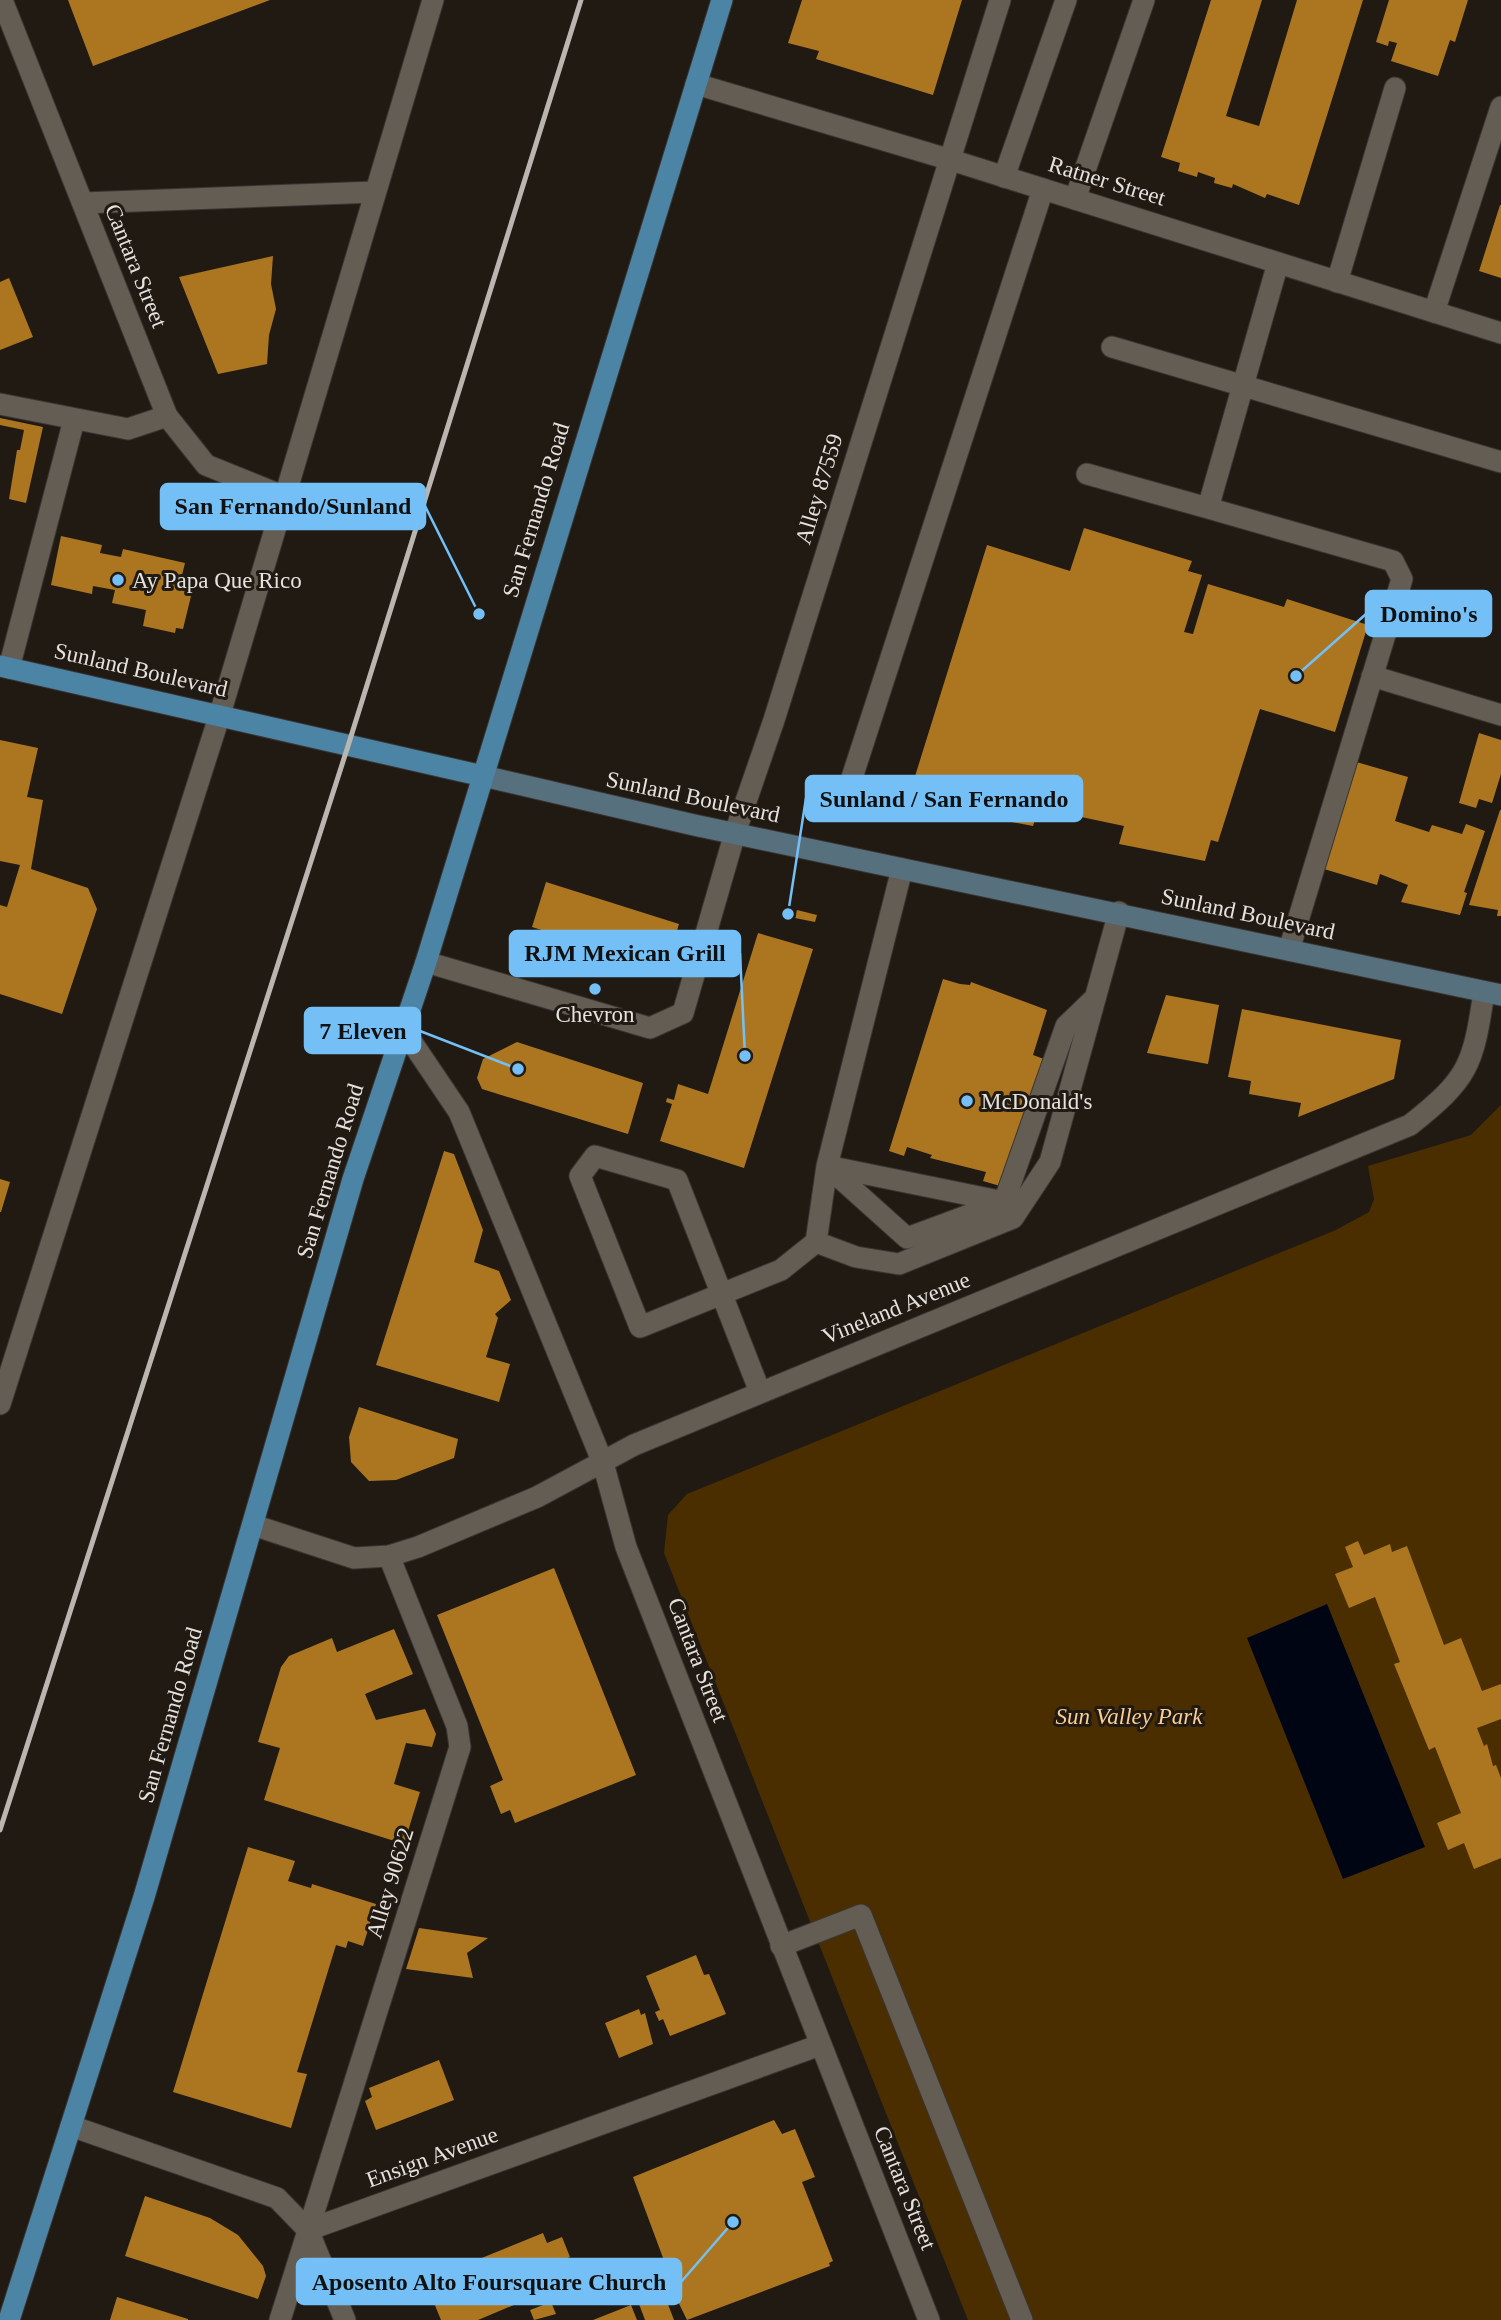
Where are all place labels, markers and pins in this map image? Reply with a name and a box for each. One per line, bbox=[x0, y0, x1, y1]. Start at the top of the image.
callout: San Fernando/Sunland bbox=[161, 484, 425, 529]
place label: Ay Papa Que Rico bbox=[132, 568, 302, 593]
marker: Ay Papa Que Rico bbox=[110, 572, 126, 588]
callout: Domino's bbox=[1366, 591, 1491, 636]
callout: Sunland / San Fernando bbox=[806, 776, 1082, 821]
callout: RJM Mexican Grill bbox=[510, 931, 740, 976]
marker: Chevron bbox=[587, 981, 603, 997]
place label: Chevron bbox=[555, 1002, 635, 1027]
callout: 7 Eleven bbox=[305, 1008, 420, 1053]
place label: McDonald's bbox=[981, 1089, 1093, 1114]
marker: McDonald's bbox=[959, 1093, 975, 1109]
callout: Aposento Alto Foursquare Church bbox=[297, 2259, 681, 2304]

